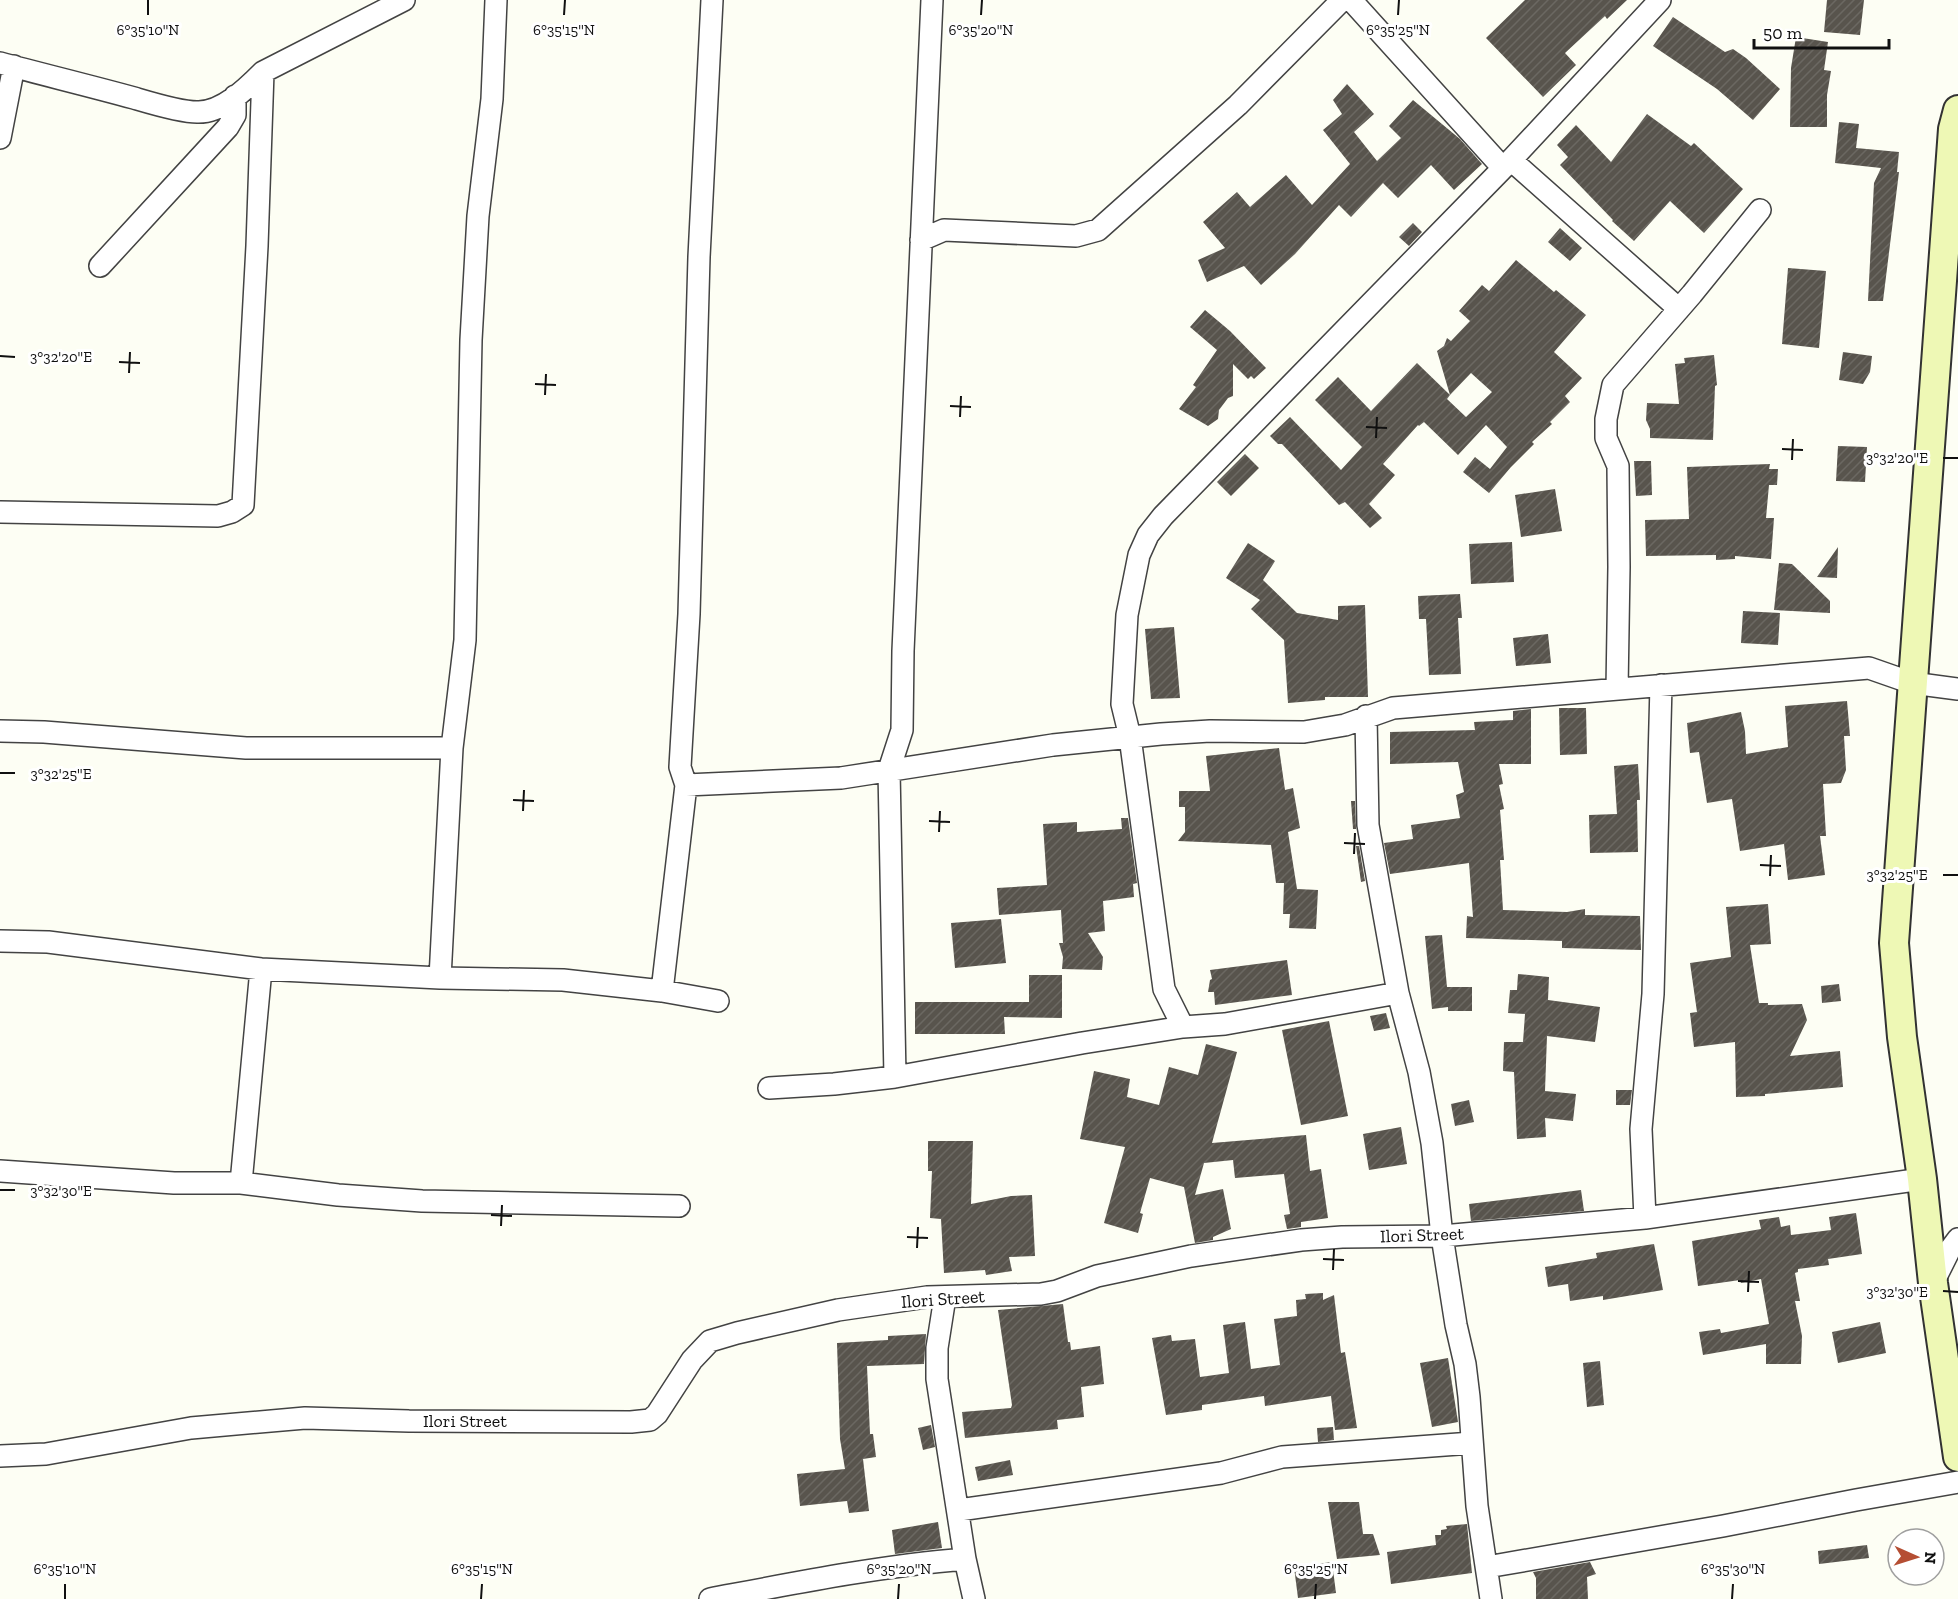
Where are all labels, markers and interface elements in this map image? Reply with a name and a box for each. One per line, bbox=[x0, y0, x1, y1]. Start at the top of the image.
scale bar bbox=[1754, 12, 1889, 50]
text: 6°35'10"N bbox=[117, 21, 179, 39]
text: 6°35'15"N bbox=[533, 21, 595, 39]
text: 6°35'20"N bbox=[949, 21, 1013, 39]
text: 6°35'25"N bbox=[1366, 21, 1430, 39]
text: 50 m bbox=[1763, 22, 1803, 44]
text: 3°32'20"E bbox=[30, 348, 92, 366]
text: 3°32'20"E bbox=[1866, 449, 1928, 467]
text: 3°32'25"E bbox=[31, 765, 92, 783]
text: 3°32'25"E bbox=[1867, 866, 1928, 884]
text: 3°32'30"E bbox=[30, 1182, 92, 1200]
street label: Ilori Street bbox=[1380, 1223, 1465, 1247]
text: 3°32'30"E bbox=[1866, 1283, 1928, 1301]
street label: Ilori Street bbox=[900, 1285, 986, 1313]
street label: Ilori Street bbox=[423, 1410, 507, 1432]
north arrow bbox=[1886, 1527, 1946, 1587]
text: N bbox=[1921, 1551, 1940, 1564]
text: 6°35'10"N bbox=[34, 1560, 96, 1578]
text: 6°35'15"N bbox=[451, 1560, 513, 1578]
text: 6°35'20"N bbox=[867, 1560, 931, 1578]
text: 6°35'25"N bbox=[1284, 1560, 1348, 1578]
text: 6°35'30"N bbox=[1701, 1560, 1765, 1578]

